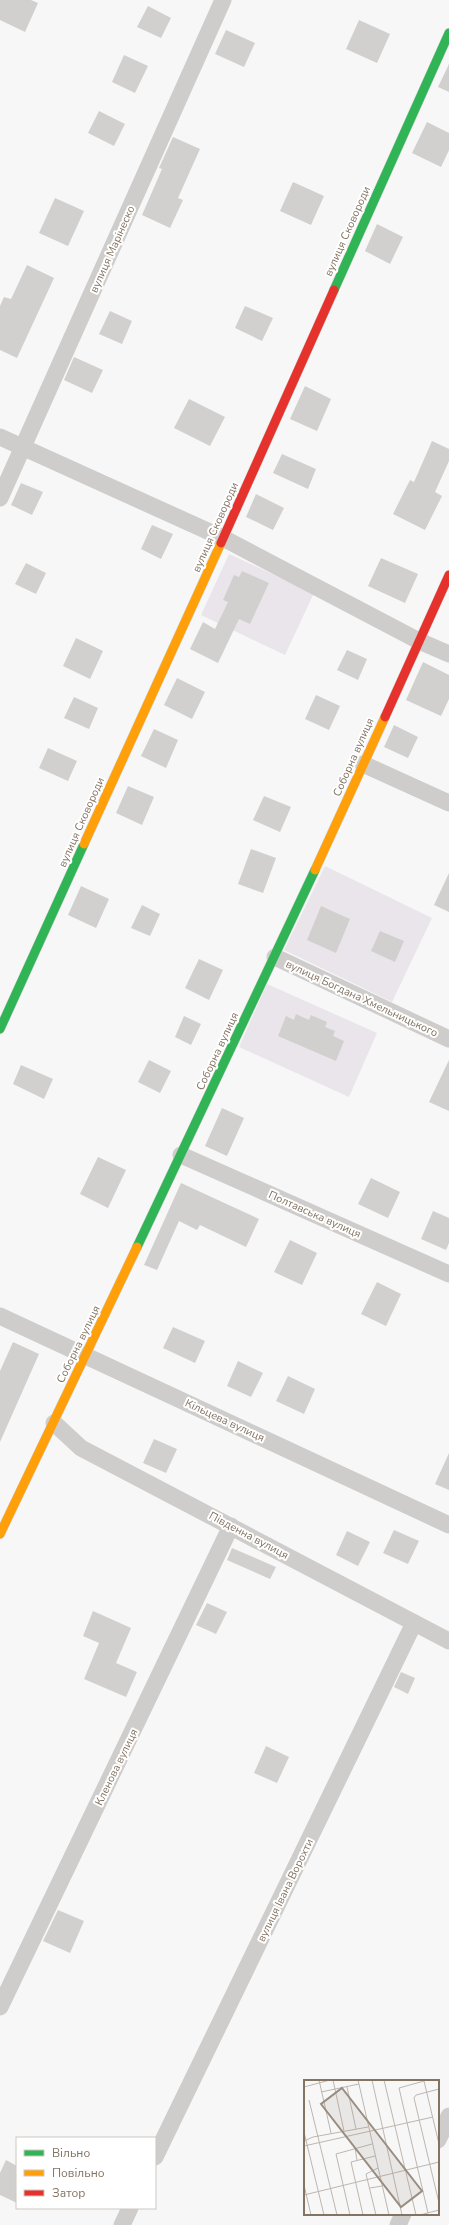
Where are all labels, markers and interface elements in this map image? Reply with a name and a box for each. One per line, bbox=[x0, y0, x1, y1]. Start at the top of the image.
street label: вулиця Сковороди bbox=[321, 184, 374, 279]
street label: вулиця Марінеско bbox=[87, 203, 138, 295]
street label: вулиця Сковороди bbox=[189, 480, 242, 575]
street label: Соборна вулиця bbox=[329, 716, 378, 799]
street label: вулиця Сковороди bbox=[55, 775, 108, 870]
street label: вулиця Богдана Хмельницького bbox=[283, 956, 440, 1040]
street label: Соборна вулиця bbox=[193, 1010, 242, 1093]
street label: Полтавська вулиця bbox=[266, 1187, 364, 1242]
street label: Соборна вулиця bbox=[53, 1303, 104, 1385]
street label: Кільцева вулиця bbox=[183, 1395, 267, 1445]
street label: Південна вулиця bbox=[206, 1508, 291, 1563]
street label: Кленова вулиця bbox=[91, 1726, 142, 1808]
street label: вулиця Івана Ворохти bbox=[254, 1836, 317, 1944]
inset map bbox=[304, 2080, 439, 2215]
legend bbox=[16, 2137, 156, 2209]
text: Вільно bbox=[52, 2145, 90, 2161]
text: Повільно bbox=[52, 2165, 105, 2181]
text: Затор bbox=[52, 2185, 85, 2201]

